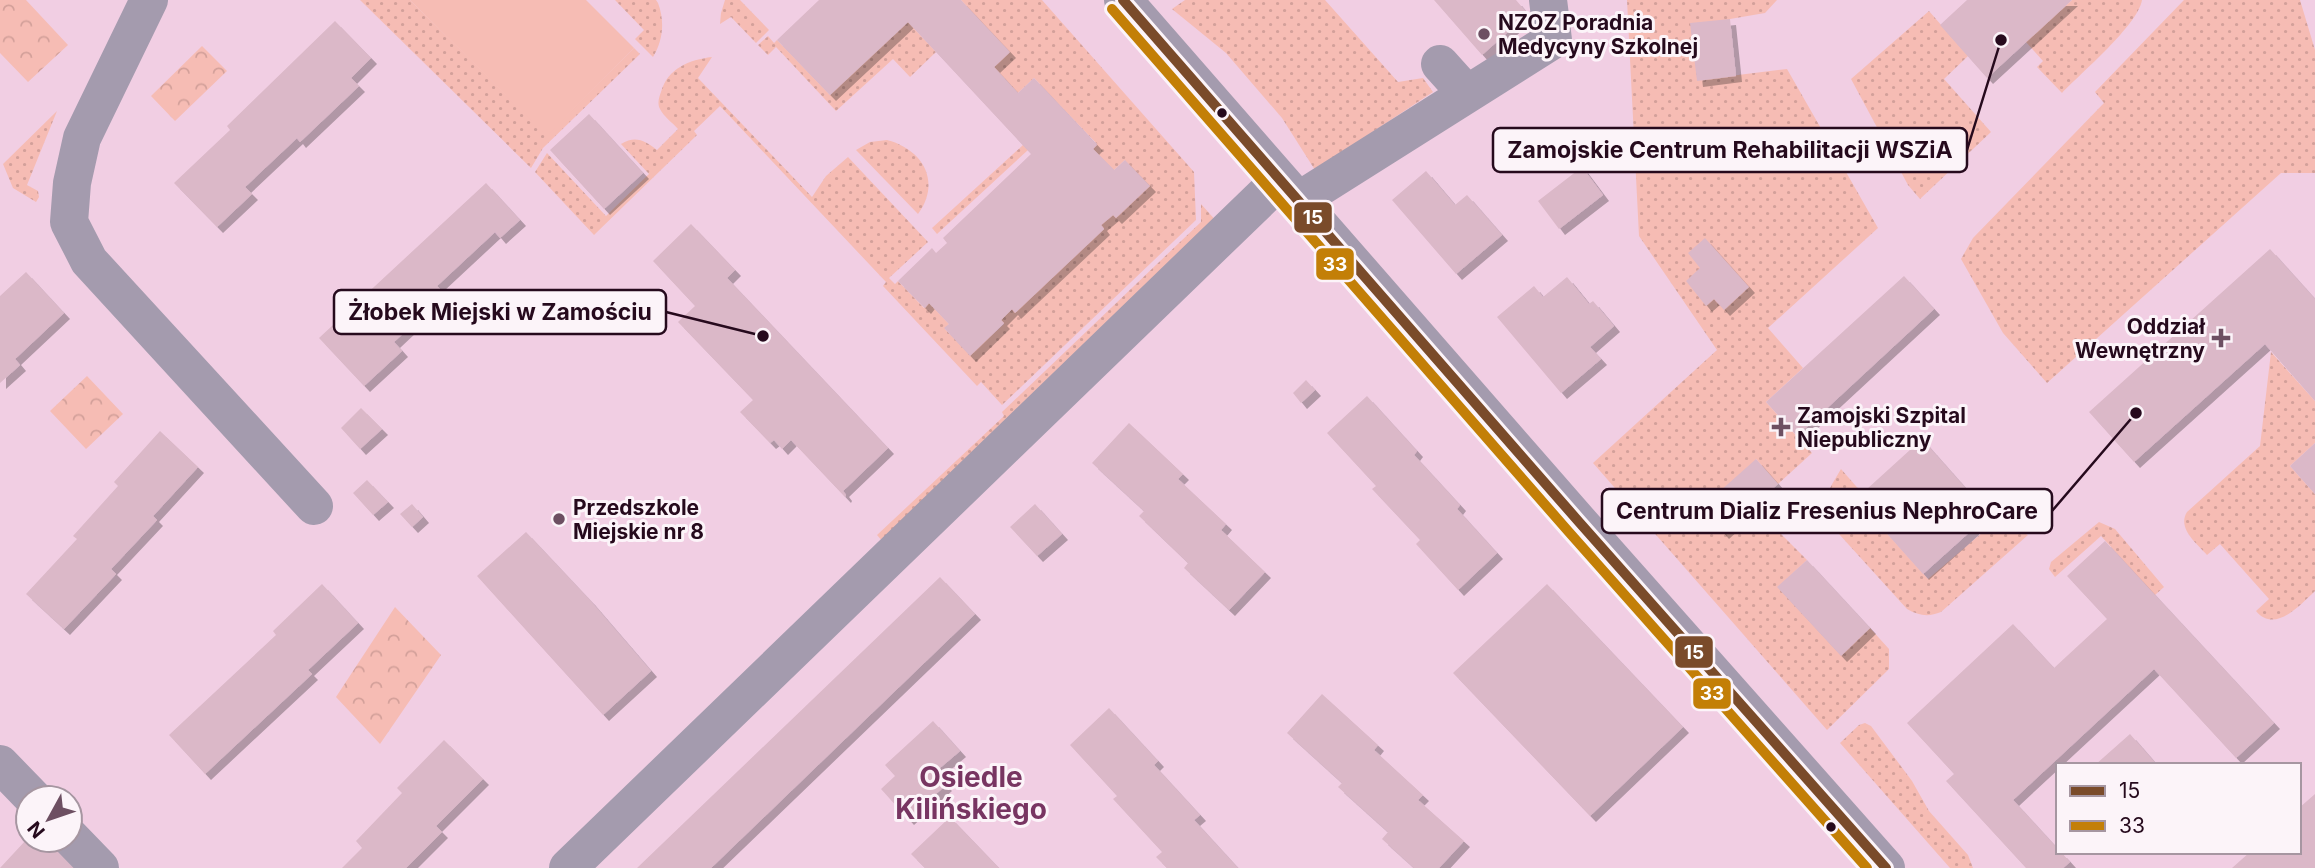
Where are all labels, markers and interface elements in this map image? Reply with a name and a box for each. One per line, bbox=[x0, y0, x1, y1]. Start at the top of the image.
place label: NZOZ Poradnia Medycyny Szkolnej bbox=[1498, 10, 1698, 59]
marker: NZOZ Poradnia Medycyny Szkolnej bbox=[1476, 26, 1492, 42]
unlabelled marker bbox=[1215, 106, 1229, 120]
callout: Zamojskie Centrum Rehabilitacji WSZiA bbox=[1493, 128, 1967, 172]
text: Zamojskie Centrum Rehabilitacji WSZiA bbox=[1507, 136, 1953, 164]
line badge: 15 bbox=[1293, 201, 1333, 234]
text: 15 bbox=[1303, 206, 1323, 229]
line badge: 33 bbox=[1315, 247, 1355, 281]
text: 33 bbox=[1323, 253, 1347, 276]
callout: Żłobek Miejski w Zamościu bbox=[334, 290, 666, 334]
text: Żłobek Miejski w Zamościu bbox=[348, 298, 652, 326]
place label: Oddział Wewnętrzny bbox=[2075, 314, 2205, 363]
marker: Oddział Wewnętrzny bbox=[2211, 328, 2231, 348]
place label: Zamojski Szpital Niepubliczny bbox=[1797, 403, 1966, 452]
marker: Zamojski Szpital Niepubliczny bbox=[1771, 417, 1791, 437]
callout: Centrum Dializ Fresenius NephroCare bbox=[1602, 489, 2052, 533]
place label: Przedszkole Miejskie nr 8 bbox=[573, 495, 704, 544]
text: Centrum Dializ Fresenius NephroCare bbox=[1616, 497, 2038, 525]
marker: Przedszkole Miejskie nr 8 bbox=[551, 511, 567, 527]
line badge: 15 bbox=[1674, 635, 1714, 669]
text: 15 bbox=[1684, 641, 1704, 664]
line badge: 33 bbox=[1692, 677, 1732, 710]
text: 33 bbox=[1700, 682, 1724, 705]
district label: Osiedle Kilińskiego bbox=[895, 760, 1047, 826]
legend bbox=[2056, 763, 2301, 854]
text: 15 bbox=[2119, 778, 2140, 803]
north arrow bbox=[14, 784, 84, 854]
text: 33 bbox=[2119, 813, 2145, 838]
text: N bbox=[23, 817, 50, 843]
unlabelled marker bbox=[1824, 820, 1838, 834]

